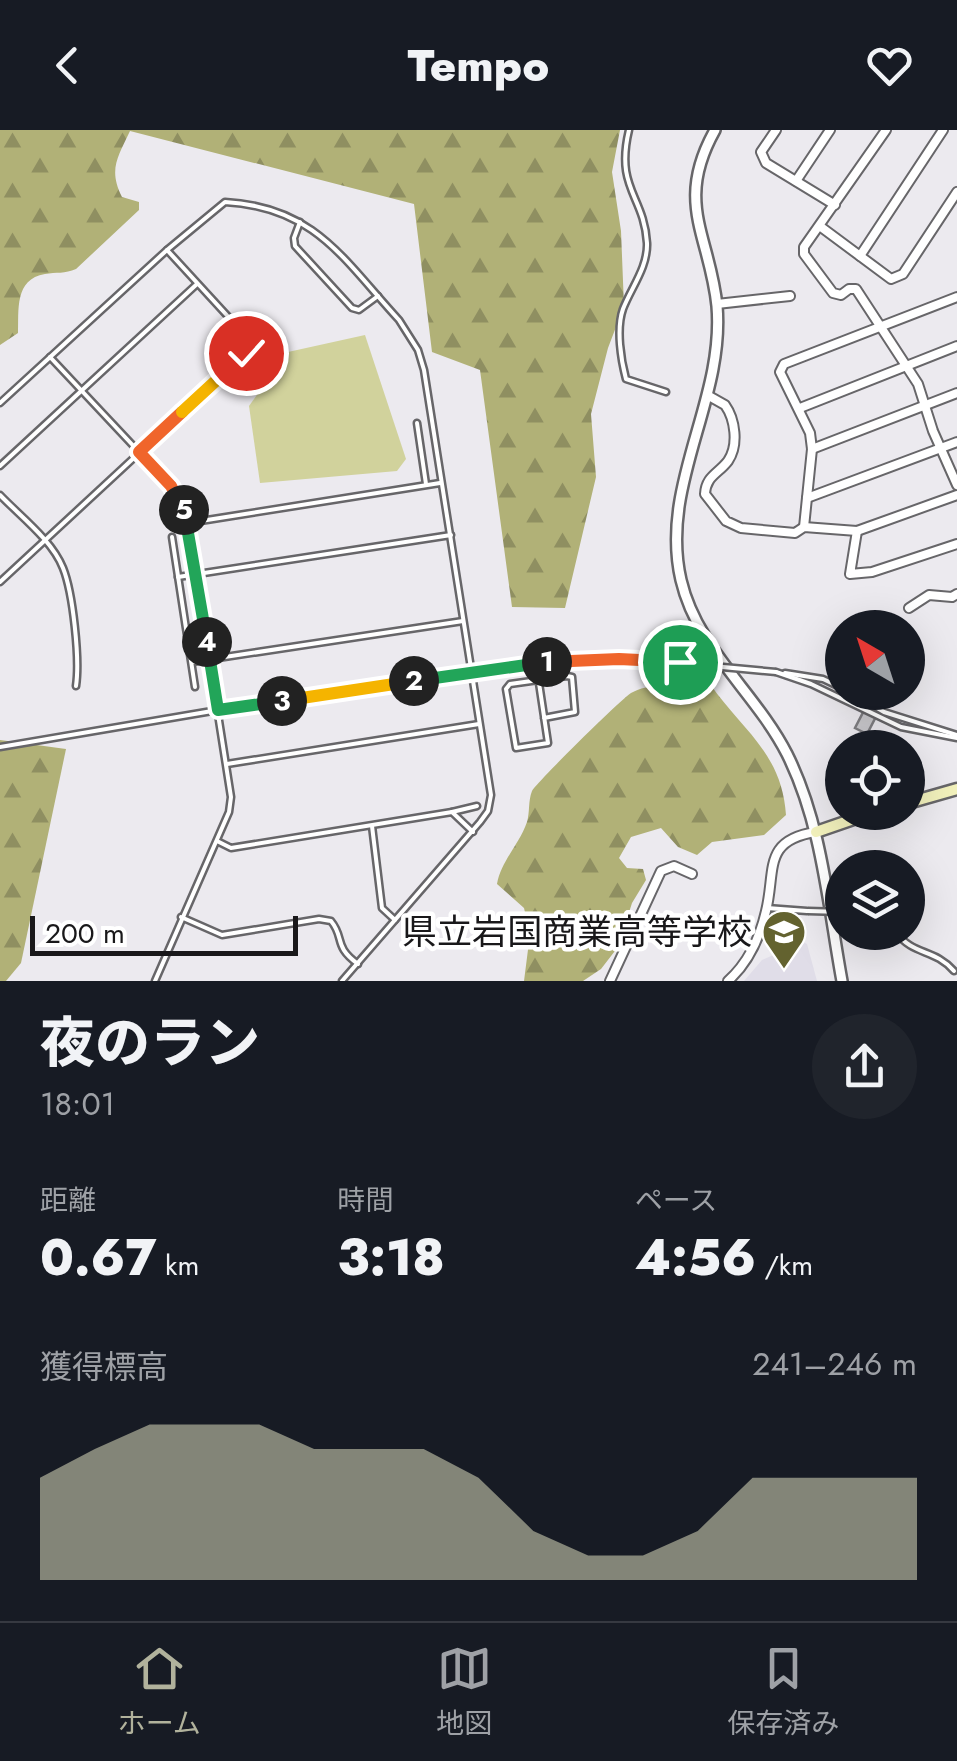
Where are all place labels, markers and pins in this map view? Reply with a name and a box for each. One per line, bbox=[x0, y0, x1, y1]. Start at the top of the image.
pin bbox=[204, 311, 289, 396]
pin: 5 bbox=[159, 485, 209, 535]
pin: 4 bbox=[182, 617, 232, 667]
pin bbox=[638, 620, 723, 705]
pin: 1 bbox=[522, 637, 572, 687]
pin: 2 bbox=[389, 656, 439, 706]
pin: 3 bbox=[257, 676, 307, 726]
place label: 県立岩国商業高等学校 bbox=[402, 907, 752, 957]
school or university icon: 県立岩国商業高等学校 bbox=[761, 909, 807, 970]

